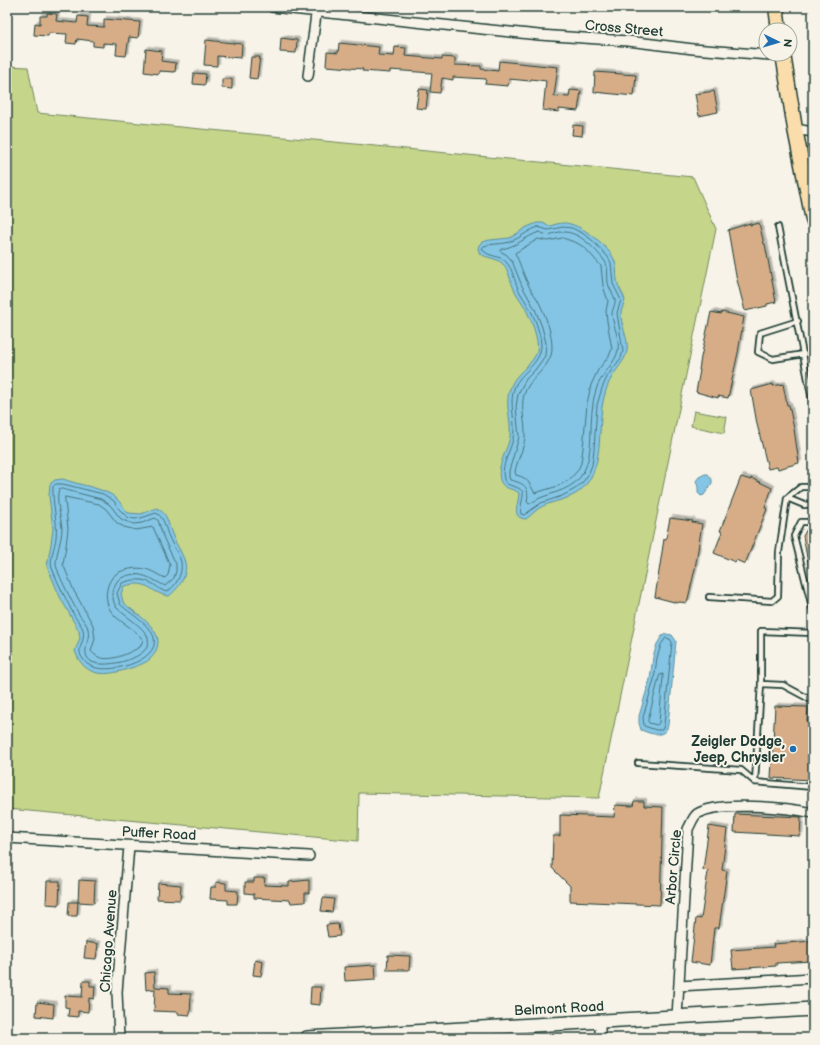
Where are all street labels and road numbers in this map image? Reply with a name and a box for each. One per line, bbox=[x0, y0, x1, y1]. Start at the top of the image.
street label: Cross Street bbox=[584, 17, 664, 40]
street label: Puffer Road bbox=[121, 823, 197, 844]
street label: Arbor Circle bbox=[662, 829, 685, 905]
street label: Chicago Avenue bbox=[96, 889, 121, 993]
street label: Belmont Road bbox=[513, 998, 605, 1019]

